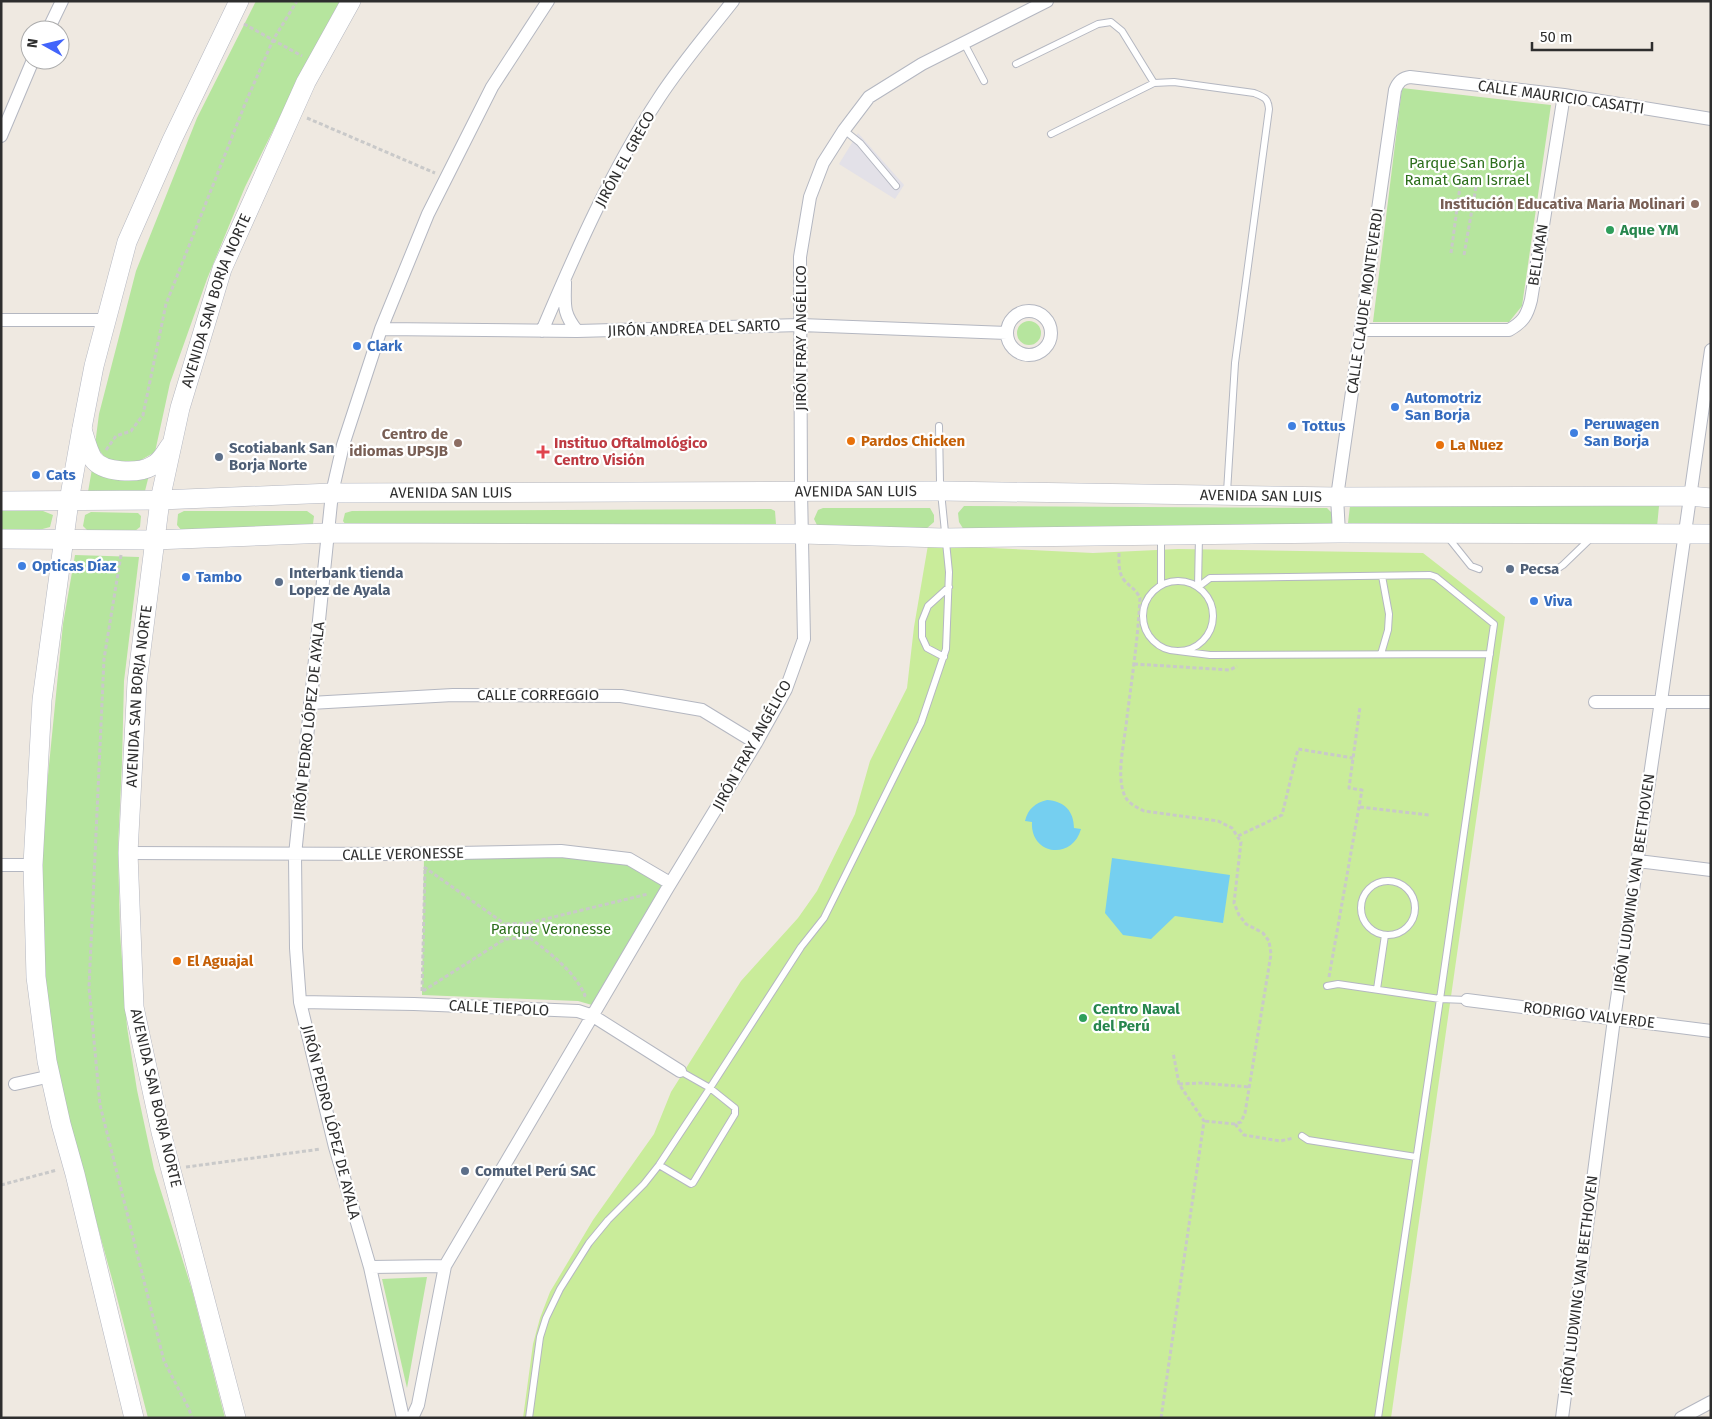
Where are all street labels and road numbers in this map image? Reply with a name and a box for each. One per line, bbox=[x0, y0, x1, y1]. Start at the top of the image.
street label: CALLE MAURICIO CASATTI bbox=[1477, 76, 1645, 118]
street label: JIRÓN EL GRECO bbox=[591, 108, 659, 210]
street label: CALLE CLAUDE MONTEVERDI bbox=[1343, 207, 1387, 395]
street label: AVENIDA SAN BORJA NORTE bbox=[178, 211, 255, 390]
street label: BELLMAN bbox=[1524, 223, 1552, 287]
street label: JIRÓN FRAY ANGÉLICO bbox=[792, 265, 810, 411]
street label: JIRÓN ANDREA DEL SARTO bbox=[607, 316, 781, 340]
street label: AVENIDA SAN LUIS bbox=[795, 482, 917, 500]
street label: AVENIDA SAN LUIS bbox=[390, 483, 512, 502]
street label: AVENIDA SAN LUIS bbox=[1200, 486, 1322, 506]
street label: AVENIDA SAN BORJA NORTE bbox=[122, 604, 156, 788]
street label: JIRÓN PEDRO LÓPEZ DE AYALA bbox=[290, 620, 328, 821]
street label: JIRÓN FRAY ANGÉLICO bbox=[709, 677, 795, 813]
street label: CALLE CORREGGIO bbox=[477, 686, 599, 704]
street label: JIRÓN LUDWING VAN BEETHOVEN bbox=[1610, 772, 1658, 994]
street label: CALLE VERONESSE bbox=[342, 844, 464, 864]
street label: CALLE TIEPOLO bbox=[448, 996, 550, 1020]
street label: RODRIGO VALVERDE bbox=[1522, 998, 1656, 1032]
street label: AVENIDA SAN BORJA NORTE bbox=[127, 1007, 185, 1189]
street label: JIRÓN PEDRO LÓPEZ DE AYALA bbox=[298, 1023, 364, 1221]
street label: JIRÓN LUDWING VAN BEETHOVEN bbox=[1557, 1174, 1601, 1396]

